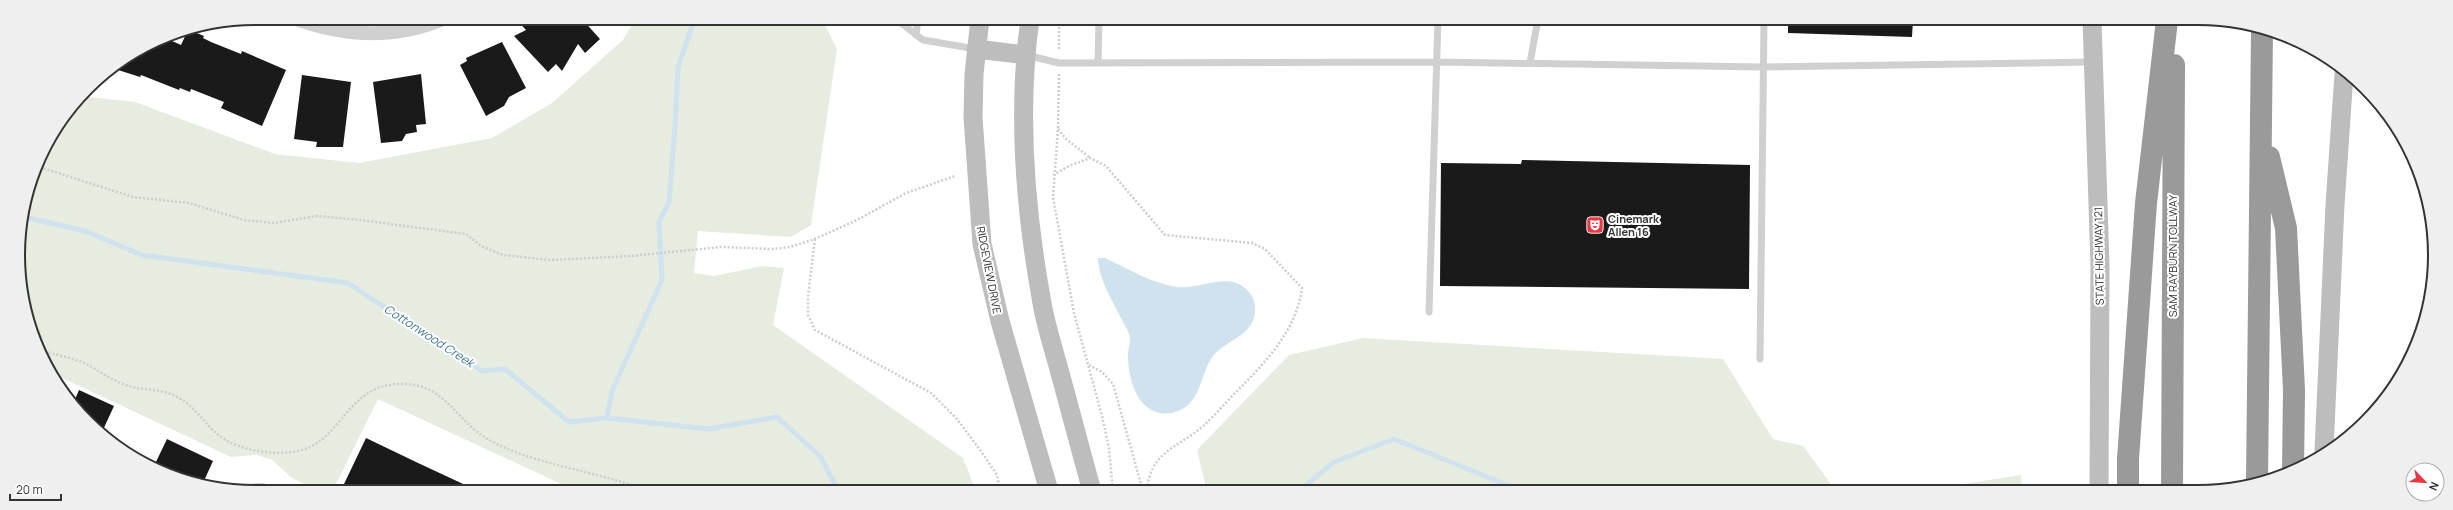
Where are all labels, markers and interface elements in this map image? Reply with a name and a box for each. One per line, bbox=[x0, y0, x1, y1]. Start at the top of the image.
street label: SAM RAYBURN TOLLWAY bbox=[2165, 194, 2180, 317]
street label: STATE HIGHWAY 121 bbox=[2090, 207, 2107, 305]
place label: Cinemark Allen 16 bbox=[1608, 211, 1660, 239]
theatre icon: Cinemark Allen 16 bbox=[1585, 215, 1605, 235]
street label: RIDGEVIEW DRIVE bbox=[974, 225, 1005, 315]
water label: Cottonwood Creek bbox=[381, 300, 479, 372]
north arrow bbox=[2405, 462, 2445, 502]
scale bar bbox=[10, 476, 61, 502]
text: N bbox=[2426, 480, 2443, 493]
text: 20 m bbox=[16, 481, 43, 498]

